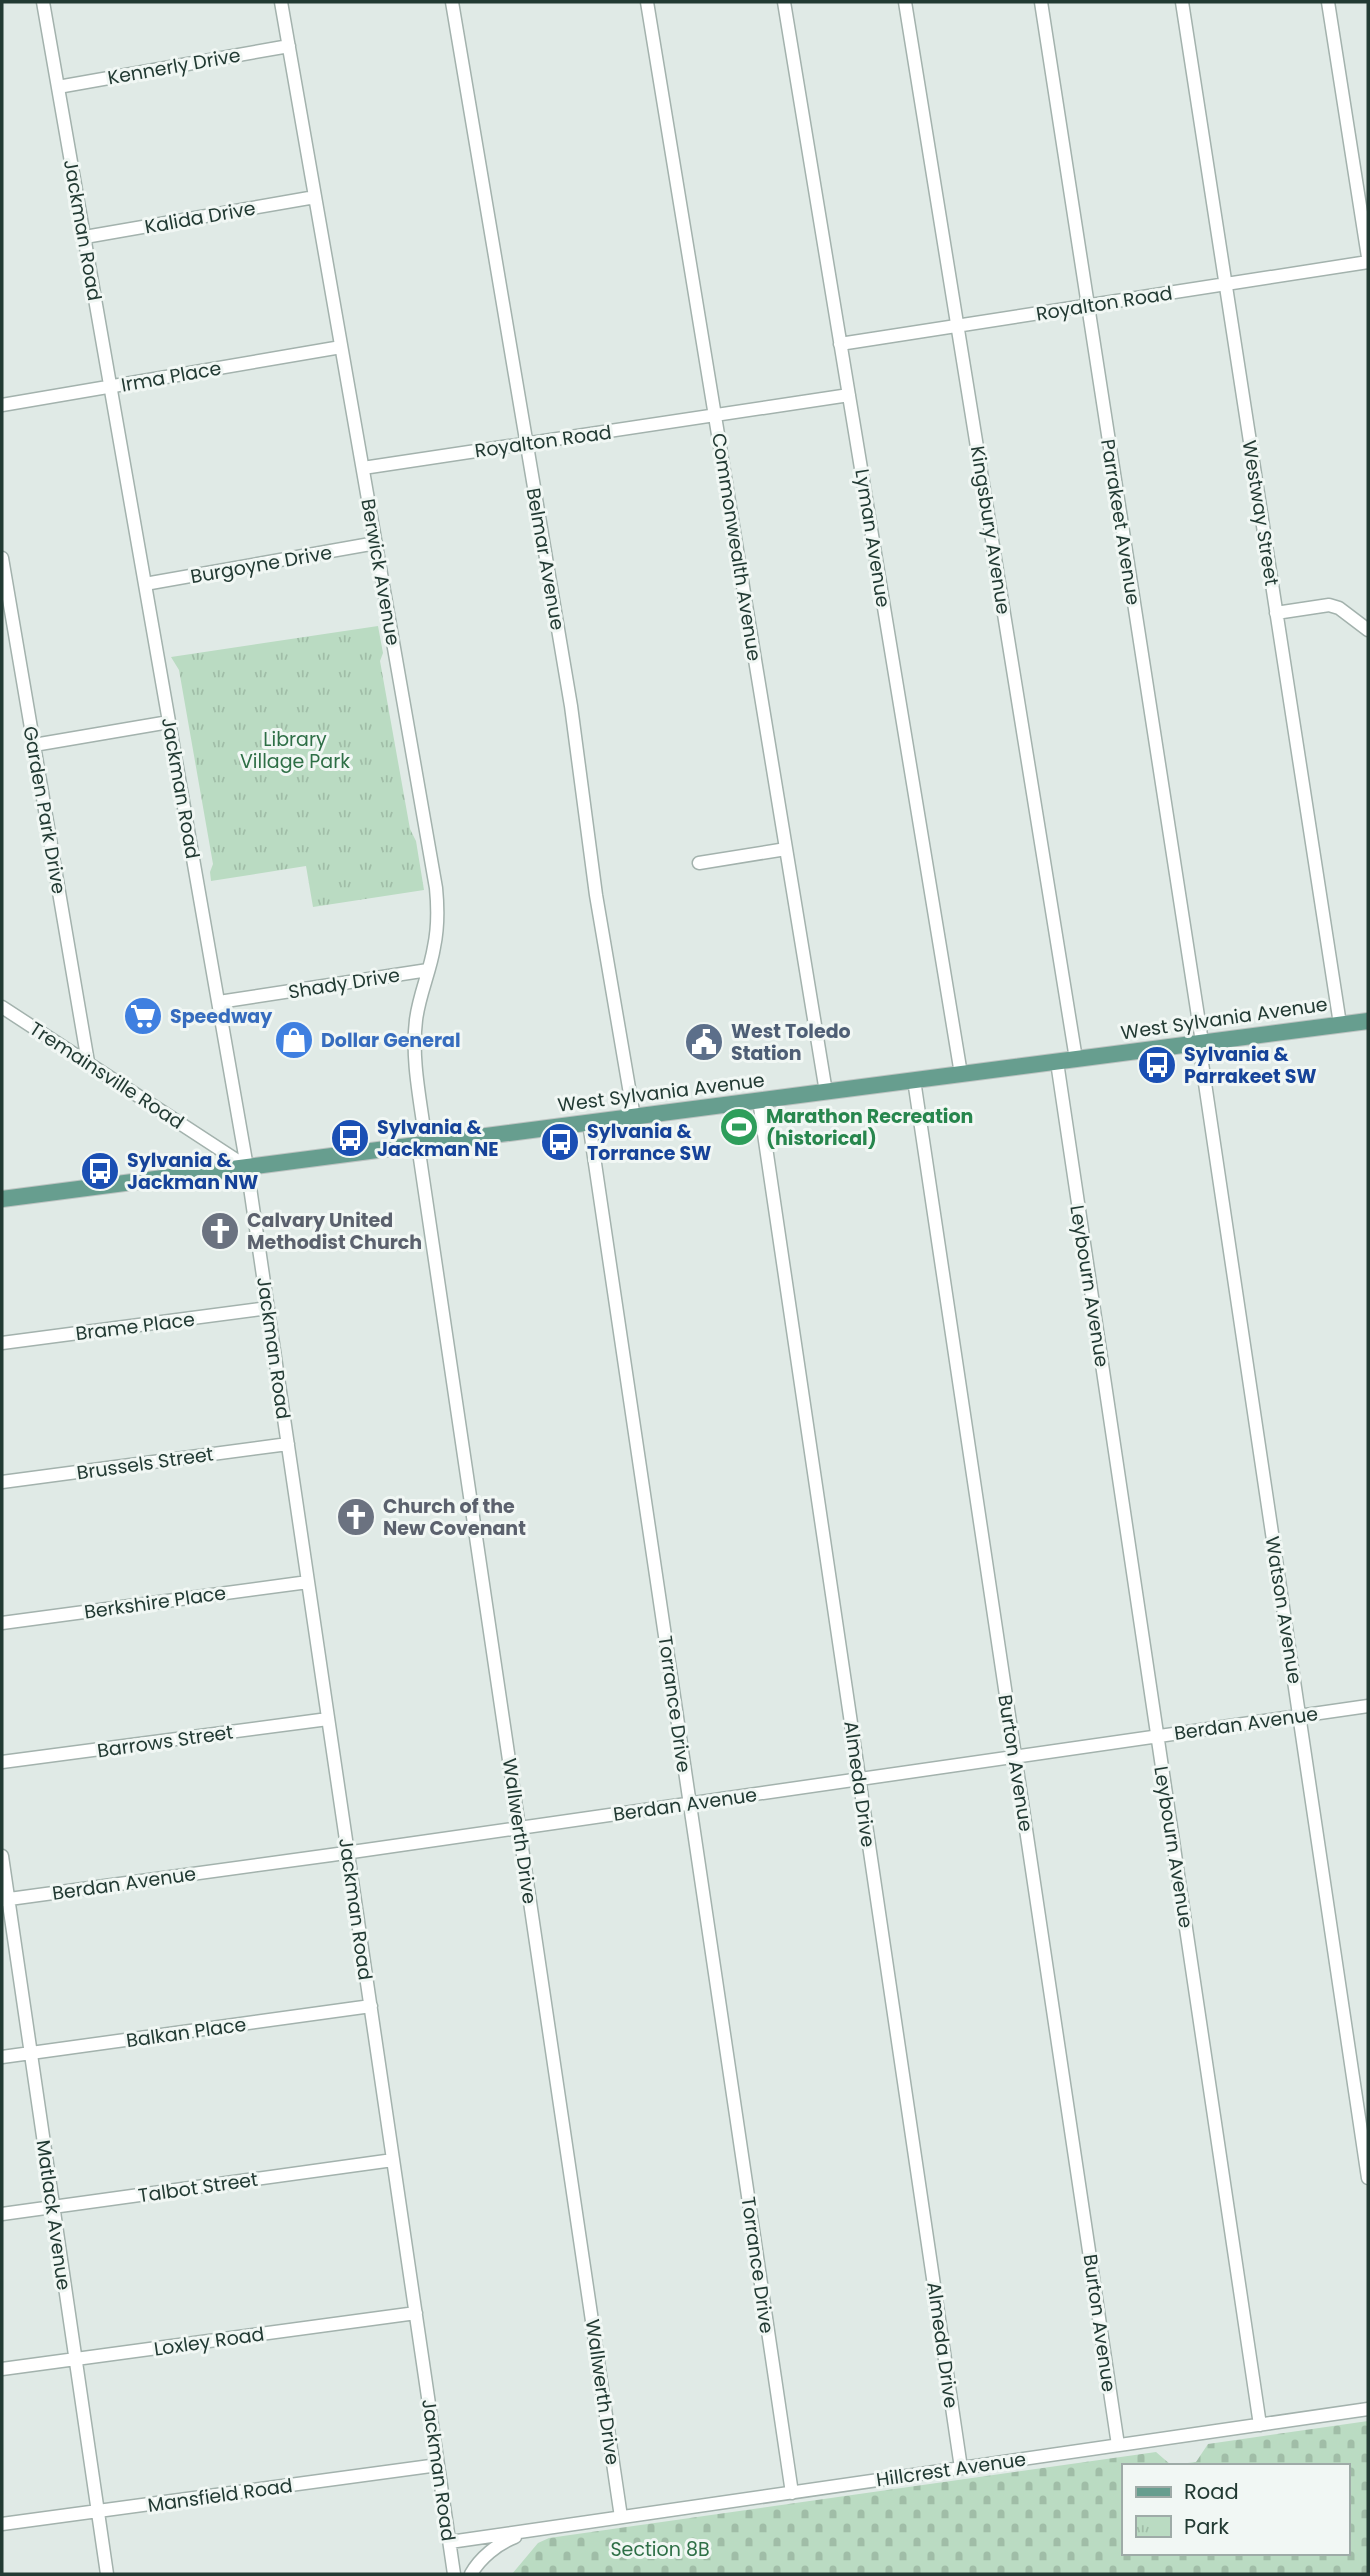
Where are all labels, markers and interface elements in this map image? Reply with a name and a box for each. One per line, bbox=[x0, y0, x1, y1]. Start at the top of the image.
street label: Kennerly Drive bbox=[106, 42, 243, 91]
street label: Jackman Road bbox=[57, 157, 108, 303]
street label: Kalida Drive bbox=[143, 194, 258, 241]
street label: Royalton Road bbox=[1034, 279, 1174, 328]
street label: Irma Place bbox=[119, 354, 223, 399]
street label: Royalton Road bbox=[473, 419, 613, 464]
street label: Commonwealth Avenue bbox=[705, 431, 768, 663]
street label: Parrakeet Avenue bbox=[1094, 437, 1147, 607]
street label: Westway Street bbox=[1236, 438, 1285, 588]
street label: Kingsbury Avenue bbox=[964, 444, 1017, 616]
street label: Lyman Avenue bbox=[848, 467, 897, 609]
street label: Belmar Avenue bbox=[520, 486, 571, 632]
street label: Berwick Avenue bbox=[354, 497, 407, 648]
street label: Burgoyne Drive bbox=[188, 539, 334, 590]
street label: Jackman Road bbox=[155, 715, 206, 861]
street label: Garden Park Drive bbox=[16, 724, 73, 896]
park label: Library Village Park bbox=[240, 726, 350, 775]
street label: Shady Drive bbox=[286, 961, 402, 1006]
street label: West Sylvania Avenue bbox=[1119, 991, 1329, 1046]
supermarket icon: Speedway bbox=[122, 995, 164, 1037]
place label: Speedway bbox=[170, 1003, 273, 1030]
street label: Tremainsville Road bbox=[24, 1015, 189, 1136]
place label: West Toledo Station bbox=[731, 1018, 851, 1067]
shop icon: Dollar General bbox=[273, 1019, 315, 1061]
public building icon: West Toledo Station bbox=[683, 1021, 725, 1063]
place label: Dollar General bbox=[321, 1027, 461, 1054]
place label: Sylvania & Parrakeet SW bbox=[1184, 1041, 1317, 1090]
bus stop icon: Sylvania & Parrakeet SW bbox=[1136, 1044, 1178, 1086]
street label: West Sylvania Avenue bbox=[556, 1066, 766, 1119]
place label: Marathon Recreation (historical) bbox=[766, 1103, 973, 1152]
sports icon: Marathon Recreation (historical) bbox=[718, 1106, 760, 1148]
place label: Sylvania & Jackman NE bbox=[377, 1114, 499, 1163]
bus stop icon: Sylvania & Jackman NE bbox=[329, 1117, 371, 1159]
place label: Sylvania & Torrance SW bbox=[587, 1118, 711, 1167]
bus stop icon: Sylvania & Torrance SW bbox=[539, 1121, 581, 1163]
place label: Sylvania & Jackman NW bbox=[127, 1147, 258, 1196]
bus stop icon: Sylvania & Jackman NW bbox=[79, 1150, 121, 1192]
street label: Leybourn Avenue bbox=[1063, 1203, 1116, 1369]
place label: Calvary United Methodist Church bbox=[247, 1207, 422, 1256]
church icon: Calvary United Methodist Church bbox=[199, 1210, 241, 1252]
street label: Jackman Road bbox=[250, 1275, 297, 1421]
street label: Brame Place bbox=[74, 1306, 196, 1347]
street label: Brussels Street bbox=[75, 1441, 215, 1486]
place label: Church of the New Covenant bbox=[383, 1493, 526, 1542]
church icon: Church of the New Covenant bbox=[335, 1496, 377, 1538]
street label: Watson Avenue bbox=[1259, 1534, 1308, 1686]
street label: Berkshire Place bbox=[82, 1579, 228, 1626]
street label: Torrance Drive bbox=[652, 1634, 697, 1774]
street label: Burton Avenue bbox=[991, 1693, 1040, 1834]
street label: Berdan Avenue bbox=[1173, 1700, 1320, 1747]
street label: Barrows Street bbox=[95, 1719, 235, 1764]
street label: Almeda Drive bbox=[837, 1719, 882, 1849]
street label: Wallwerth Drive bbox=[496, 1756, 543, 1906]
street label: Leybourn Avenue bbox=[1147, 1764, 1200, 1930]
street label: Berdan Avenue bbox=[612, 1781, 759, 1828]
street label: Jackman Road bbox=[332, 1836, 379, 1982]
street label: Berdan Avenue bbox=[51, 1860, 198, 1907]
street label: Balkan Place bbox=[124, 2011, 248, 2054]
street label: Matlack Avenue bbox=[30, 2138, 77, 2292]
street label: Talbot Street bbox=[137, 2166, 260, 2209]
street label: Torrance Drive bbox=[735, 2195, 780, 2335]
street label: Burton Avenue bbox=[1076, 2253, 1123, 2394]
street label: Almeda Drive bbox=[920, 2280, 965, 2410]
street label: Wallwerth Drive bbox=[579, 2317, 626, 2467]
street label: Loxley Road bbox=[152, 2320, 266, 2363]
street label: Jackman Road bbox=[415, 2397, 462, 2543]
street label: Hillcrest Avenue bbox=[875, 2446, 1028, 2493]
legend bbox=[1122, 2464, 1349, 2555]
street label: Mansfield Road bbox=[146, 2472, 294, 2519]
text: Road bbox=[1184, 2477, 1239, 2506]
text: Park bbox=[1184, 2512, 1229, 2541]
park label: Section 8B bbox=[610, 2536, 710, 2563]

